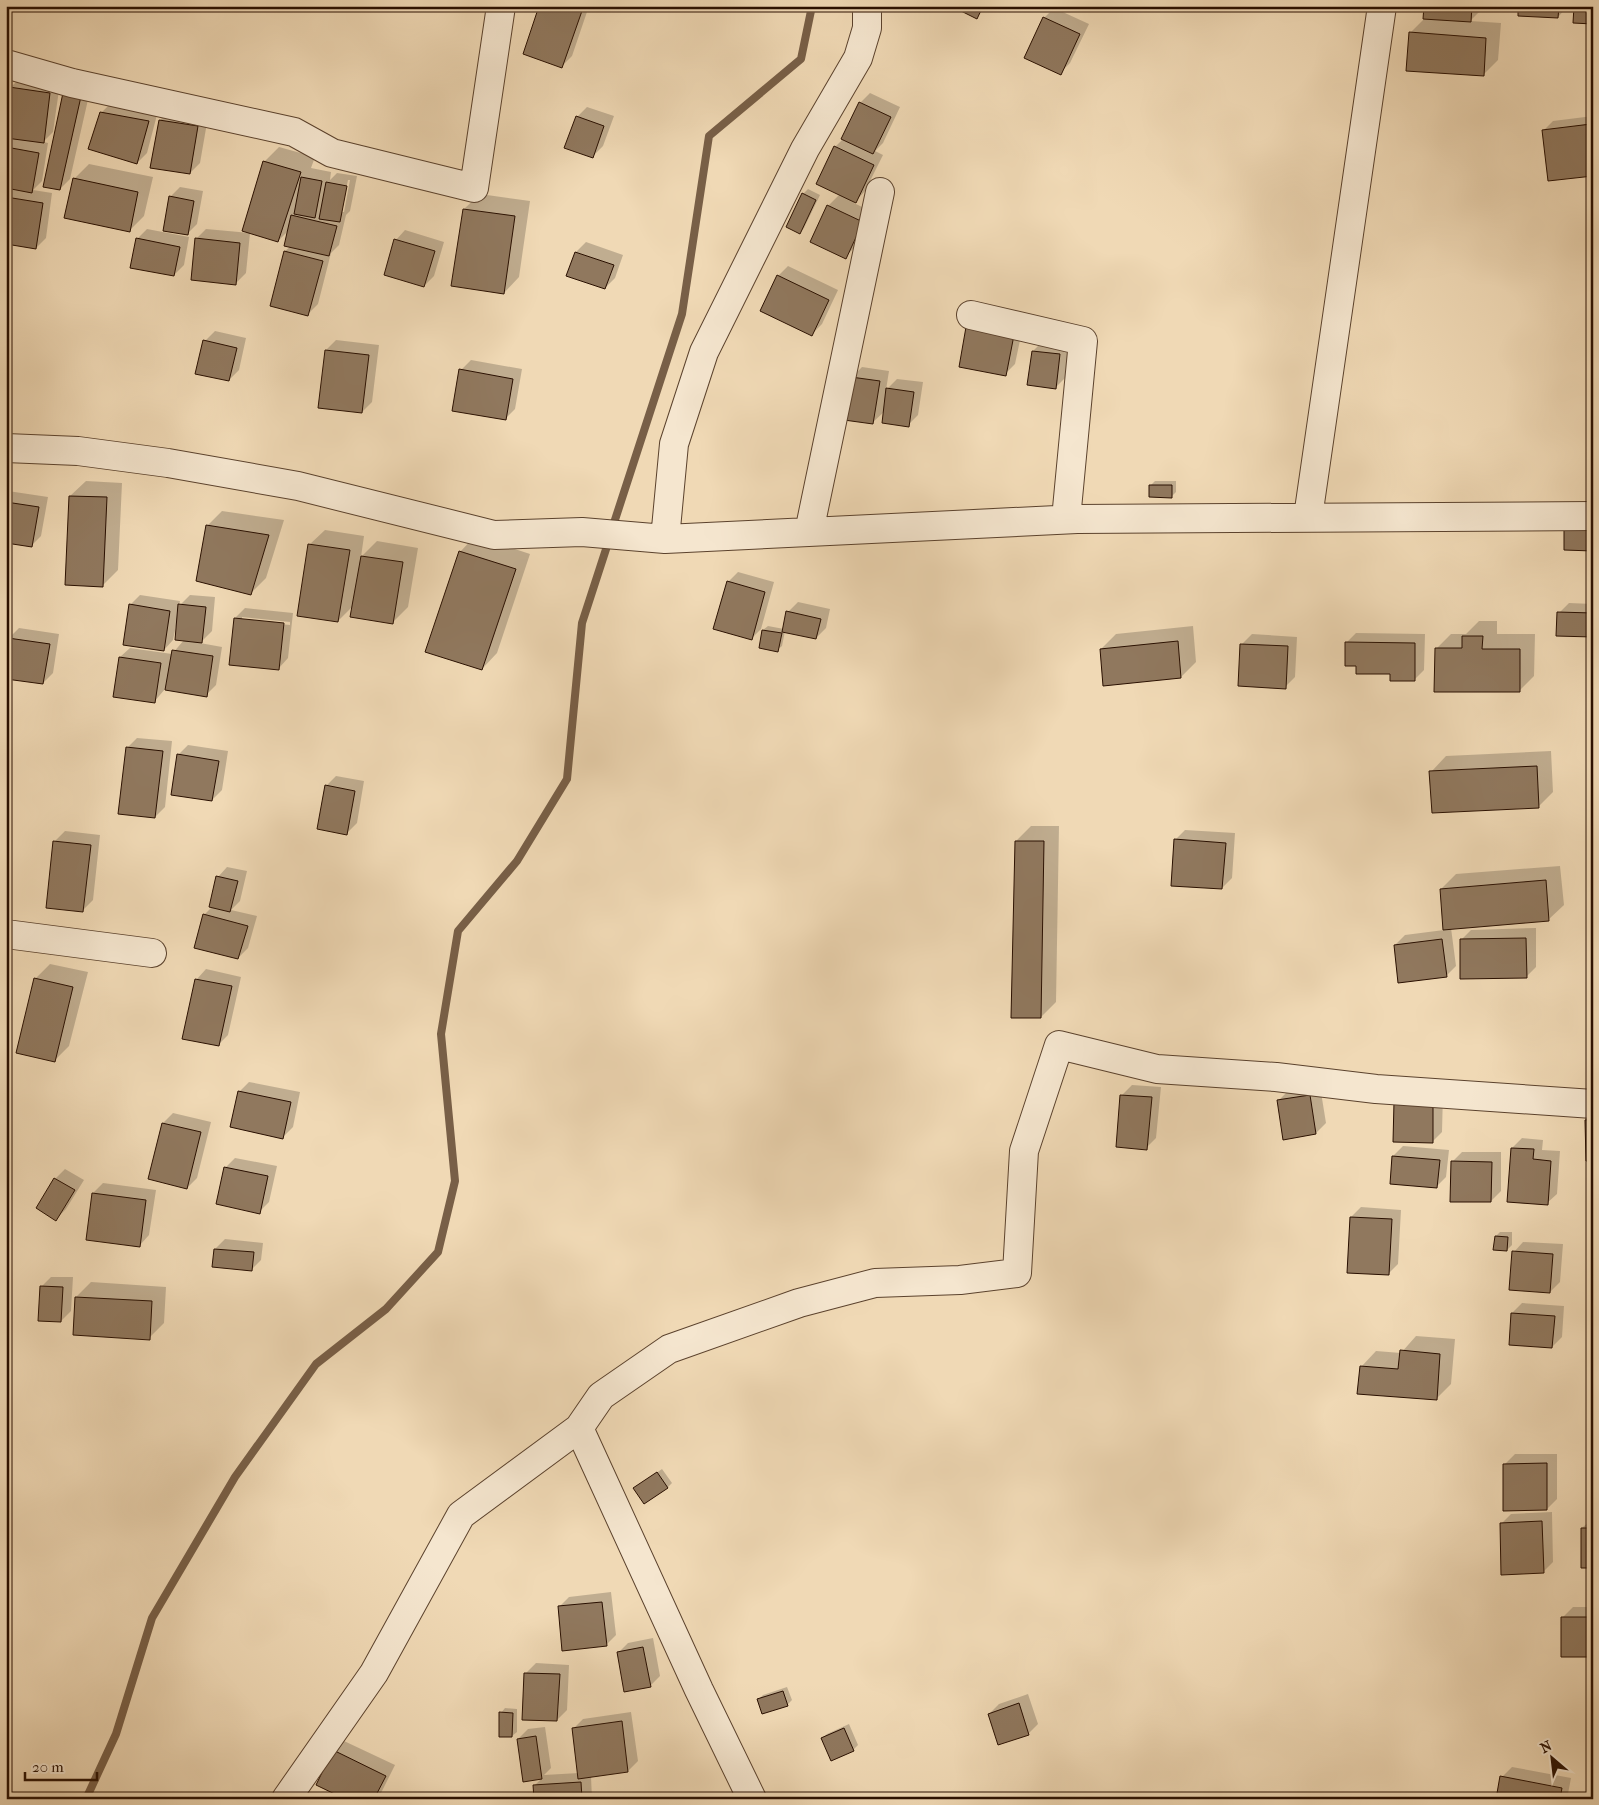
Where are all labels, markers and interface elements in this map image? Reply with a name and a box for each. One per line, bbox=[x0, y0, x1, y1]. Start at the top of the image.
north arrow bbox=[1526, 1732, 1576, 1782]
text: N bbox=[1537, 1737, 1555, 1757]
scale bar bbox=[25, 1750, 98, 1782]
text: 20 m bbox=[32, 1758, 64, 1776]

